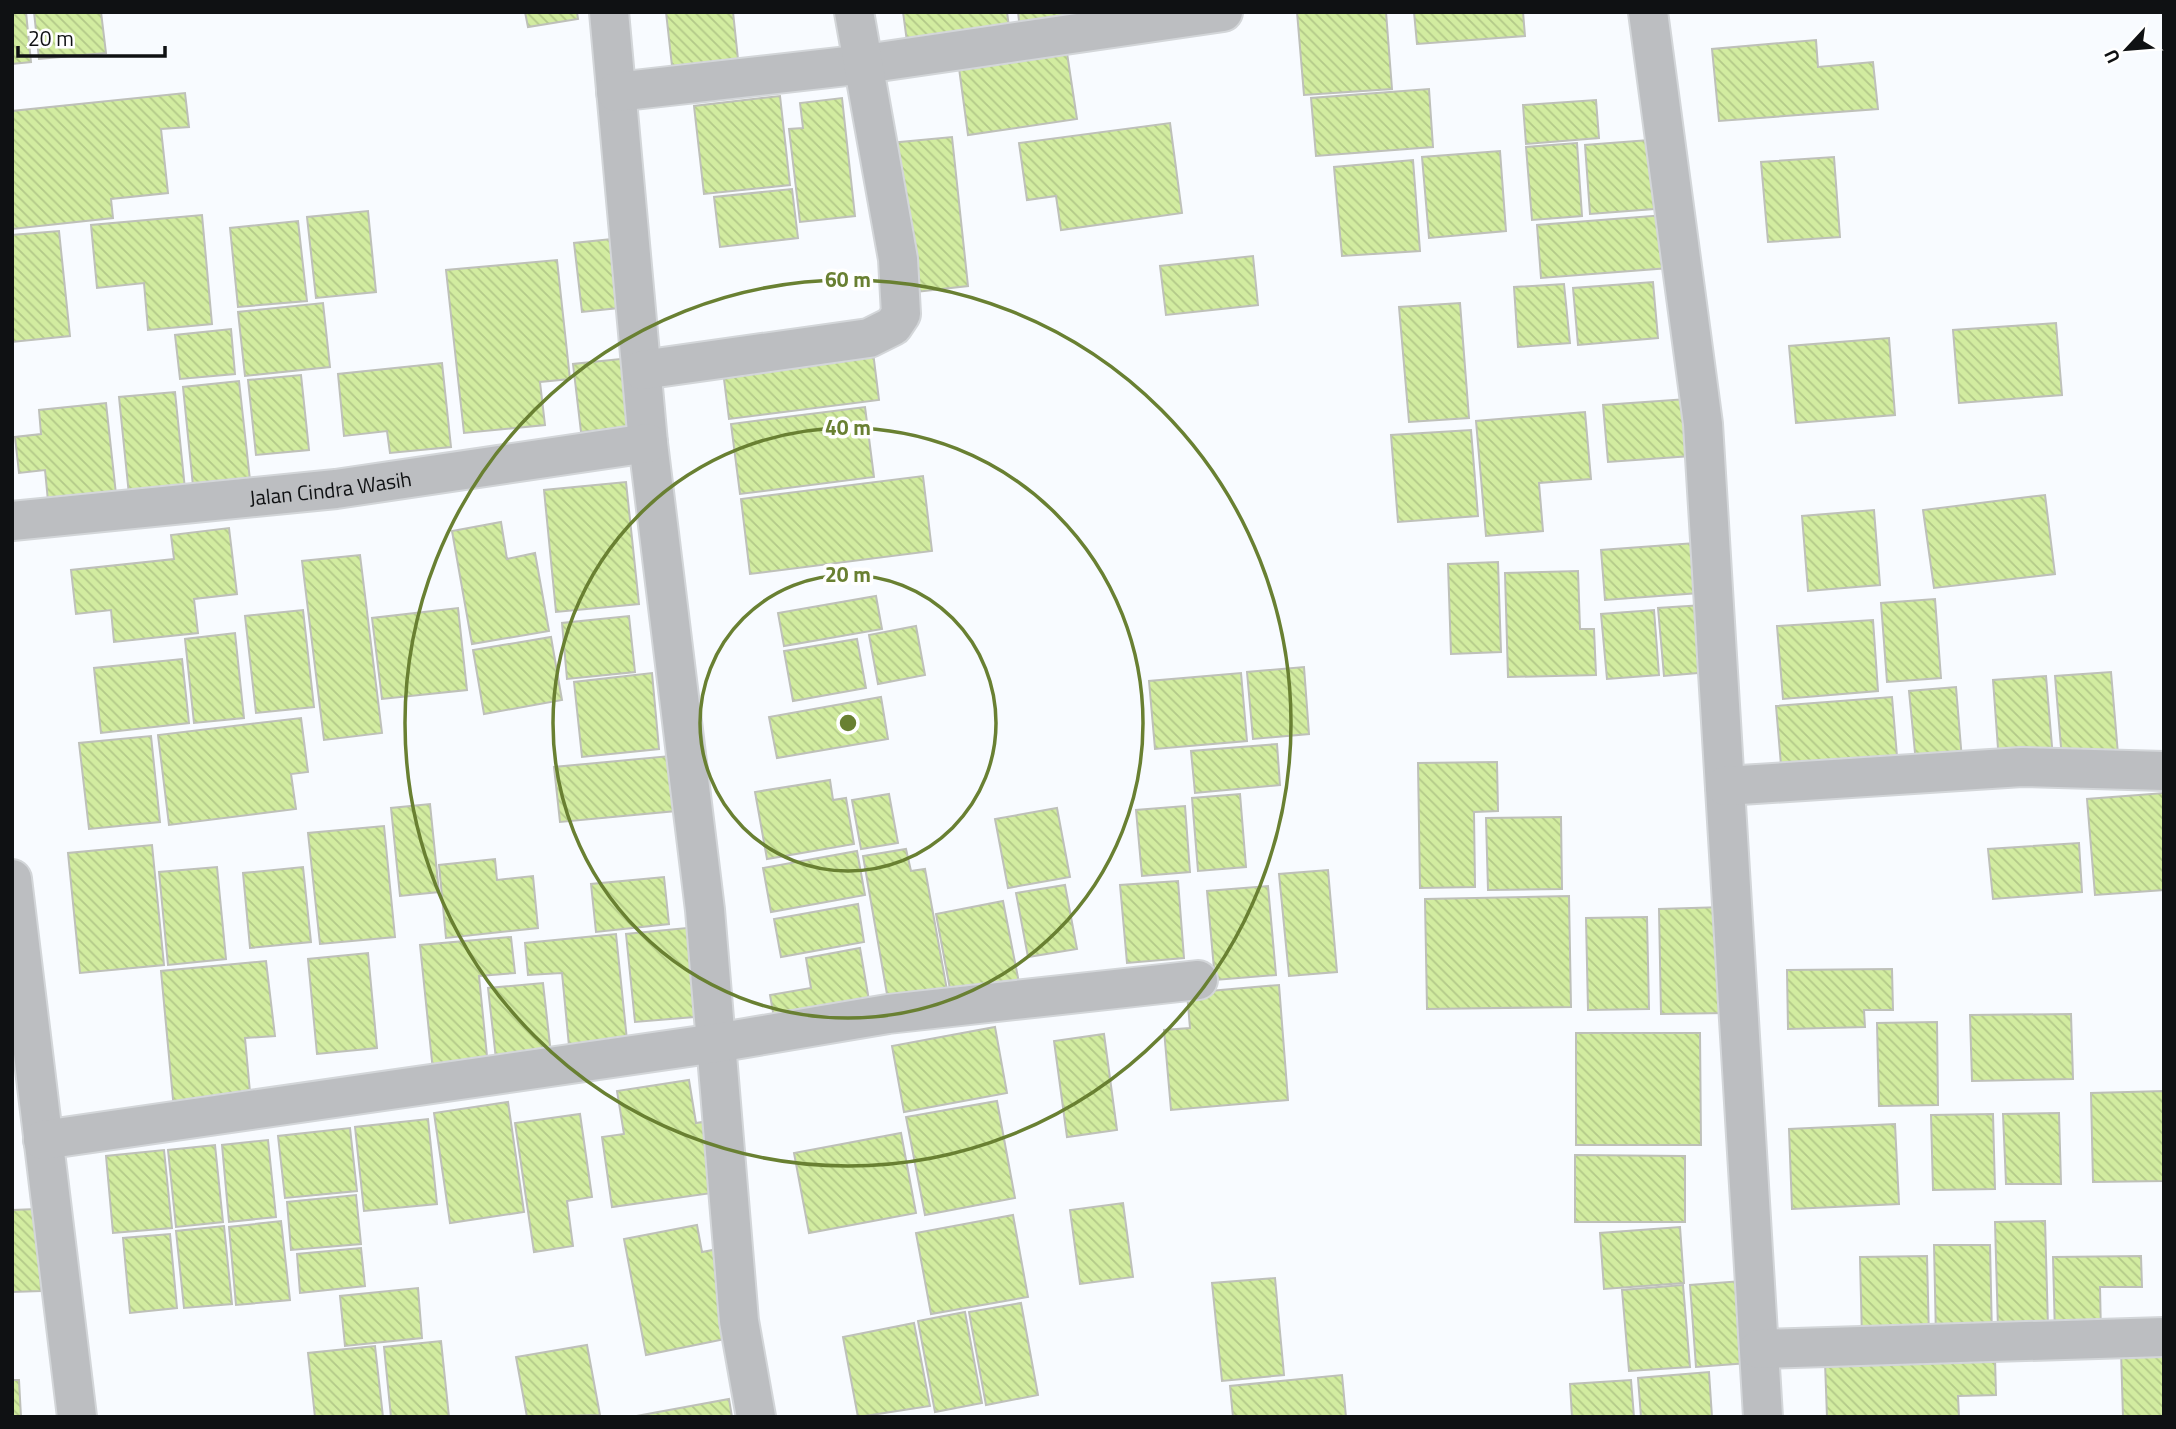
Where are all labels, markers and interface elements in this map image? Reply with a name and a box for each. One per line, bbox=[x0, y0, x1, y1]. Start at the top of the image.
scale bar bbox=[18, 14, 164, 58]
north arrow bbox=[2092, 14, 2162, 84]
text: 20 m bbox=[28, 22, 74, 54]
text: U bbox=[2096, 45, 2127, 69]
text: 60 m bbox=[825, 263, 871, 295]
text: 40 m bbox=[825, 411, 871, 443]
street label: Jalan Cindra Wasih bbox=[248, 462, 414, 513]
text: 20 m bbox=[825, 558, 871, 590]
centre of rings bbox=[836, 711, 860, 735]

